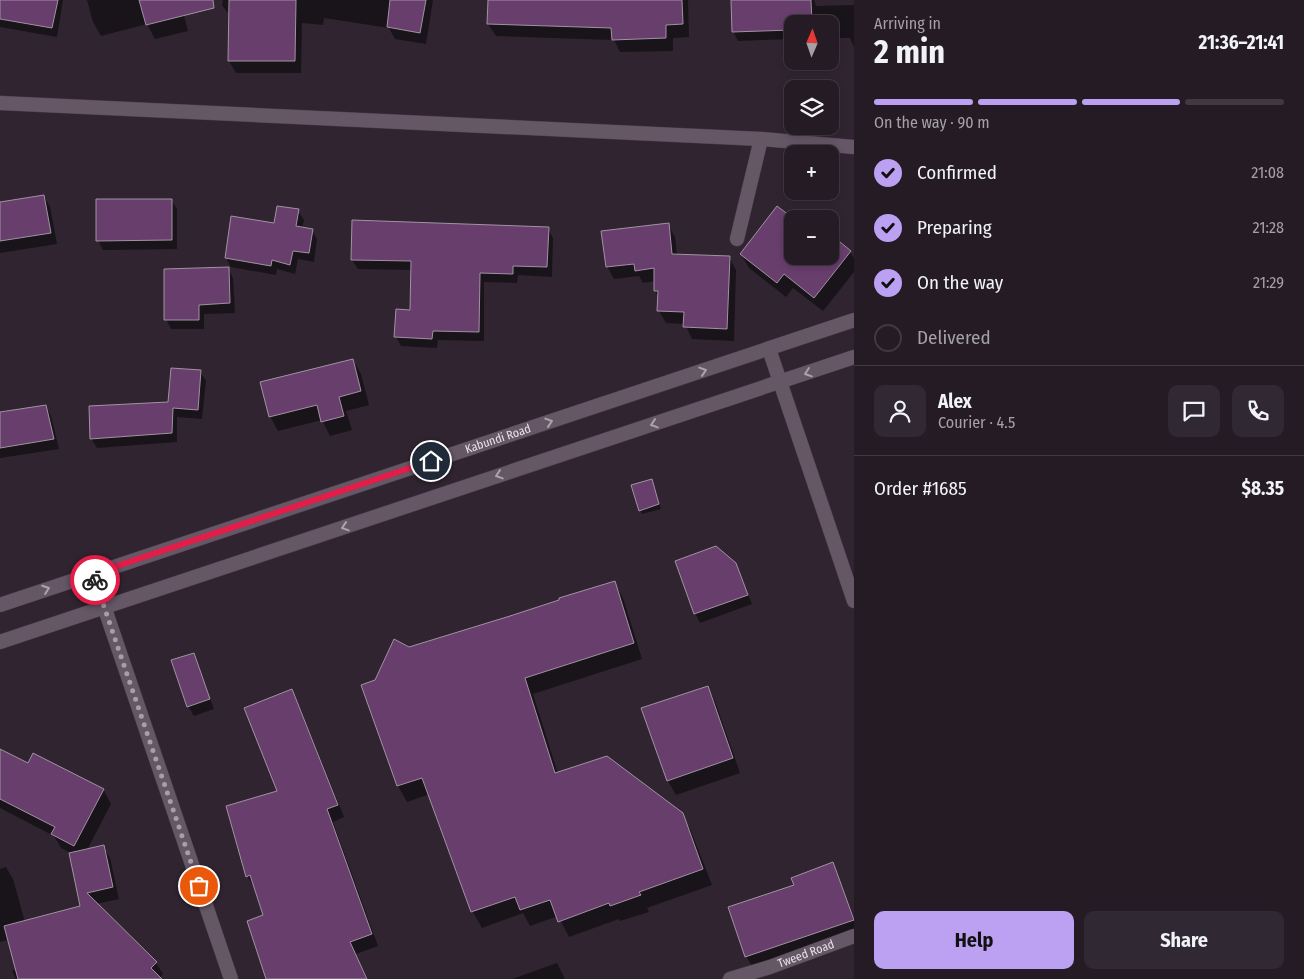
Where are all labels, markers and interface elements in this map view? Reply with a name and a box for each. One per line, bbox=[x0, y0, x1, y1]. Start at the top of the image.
text: Arriving in bbox=[874, 14, 941, 33]
north arrow bbox=[784, 15, 839, 70]
map controls bbox=[784, 15, 839, 265]
text: 21:36–21:41 bbox=[1198, 31, 1284, 54]
text: 2 min bbox=[874, 33, 945, 71]
button: layers bbox=[784, 80, 839, 135]
text: On the way · 90 m bbox=[874, 113, 990, 132]
button: + bbox=[784, 145, 839, 200]
icon: check bbox=[874, 159, 902, 187]
text: Confirmed bbox=[917, 161, 997, 184]
text: 21:08 bbox=[1251, 163, 1284, 182]
button: − bbox=[784, 210, 839, 265]
icon: check bbox=[874, 214, 902, 242]
text: Preparing bbox=[917, 216, 992, 239]
text: 21:28 bbox=[1253, 218, 1284, 237]
icon: check bbox=[874, 269, 902, 297]
text: On the way bbox=[917, 271, 1003, 294]
text: 21:29 bbox=[1253, 273, 1284, 292]
text: Delivered bbox=[917, 326, 991, 349]
one-way arrow bbox=[698, 366, 707, 376]
one-way arrow bbox=[804, 367, 812, 377]
button: person bbox=[874, 385, 926, 437]
button: chat bbox=[1168, 385, 1220, 437]
button: phone bbox=[1232, 385, 1284, 437]
text: Alex bbox=[938, 390, 972, 413]
text: Courier · 4.5 bbox=[938, 413, 1015, 432]
one-way arrow bbox=[544, 418, 553, 428]
one-way arrow bbox=[650, 418, 658, 428]
street label: Kabundi Road bbox=[463, 421, 533, 456]
pin bbox=[410, 440, 452, 482]
icon: home bbox=[417, 447, 445, 475]
one-way arrow bbox=[496, 470, 504, 480]
text: Order #1685 bbox=[874, 477, 967, 500]
text: $8.35 bbox=[1242, 477, 1284, 500]
one-way arrow bbox=[342, 521, 350, 531]
courier bbox=[70, 555, 120, 605]
icon: bike bbox=[81, 566, 109, 594]
one-way arrow bbox=[41, 585, 50, 595]
pin bbox=[178, 865, 220, 907]
icon: bag bbox=[185, 872, 213, 900]
button: Help bbox=[874, 911, 1074, 969]
button: Share bbox=[1084, 911, 1284, 969]
street label: Tweed Road bbox=[776, 937, 836, 971]

